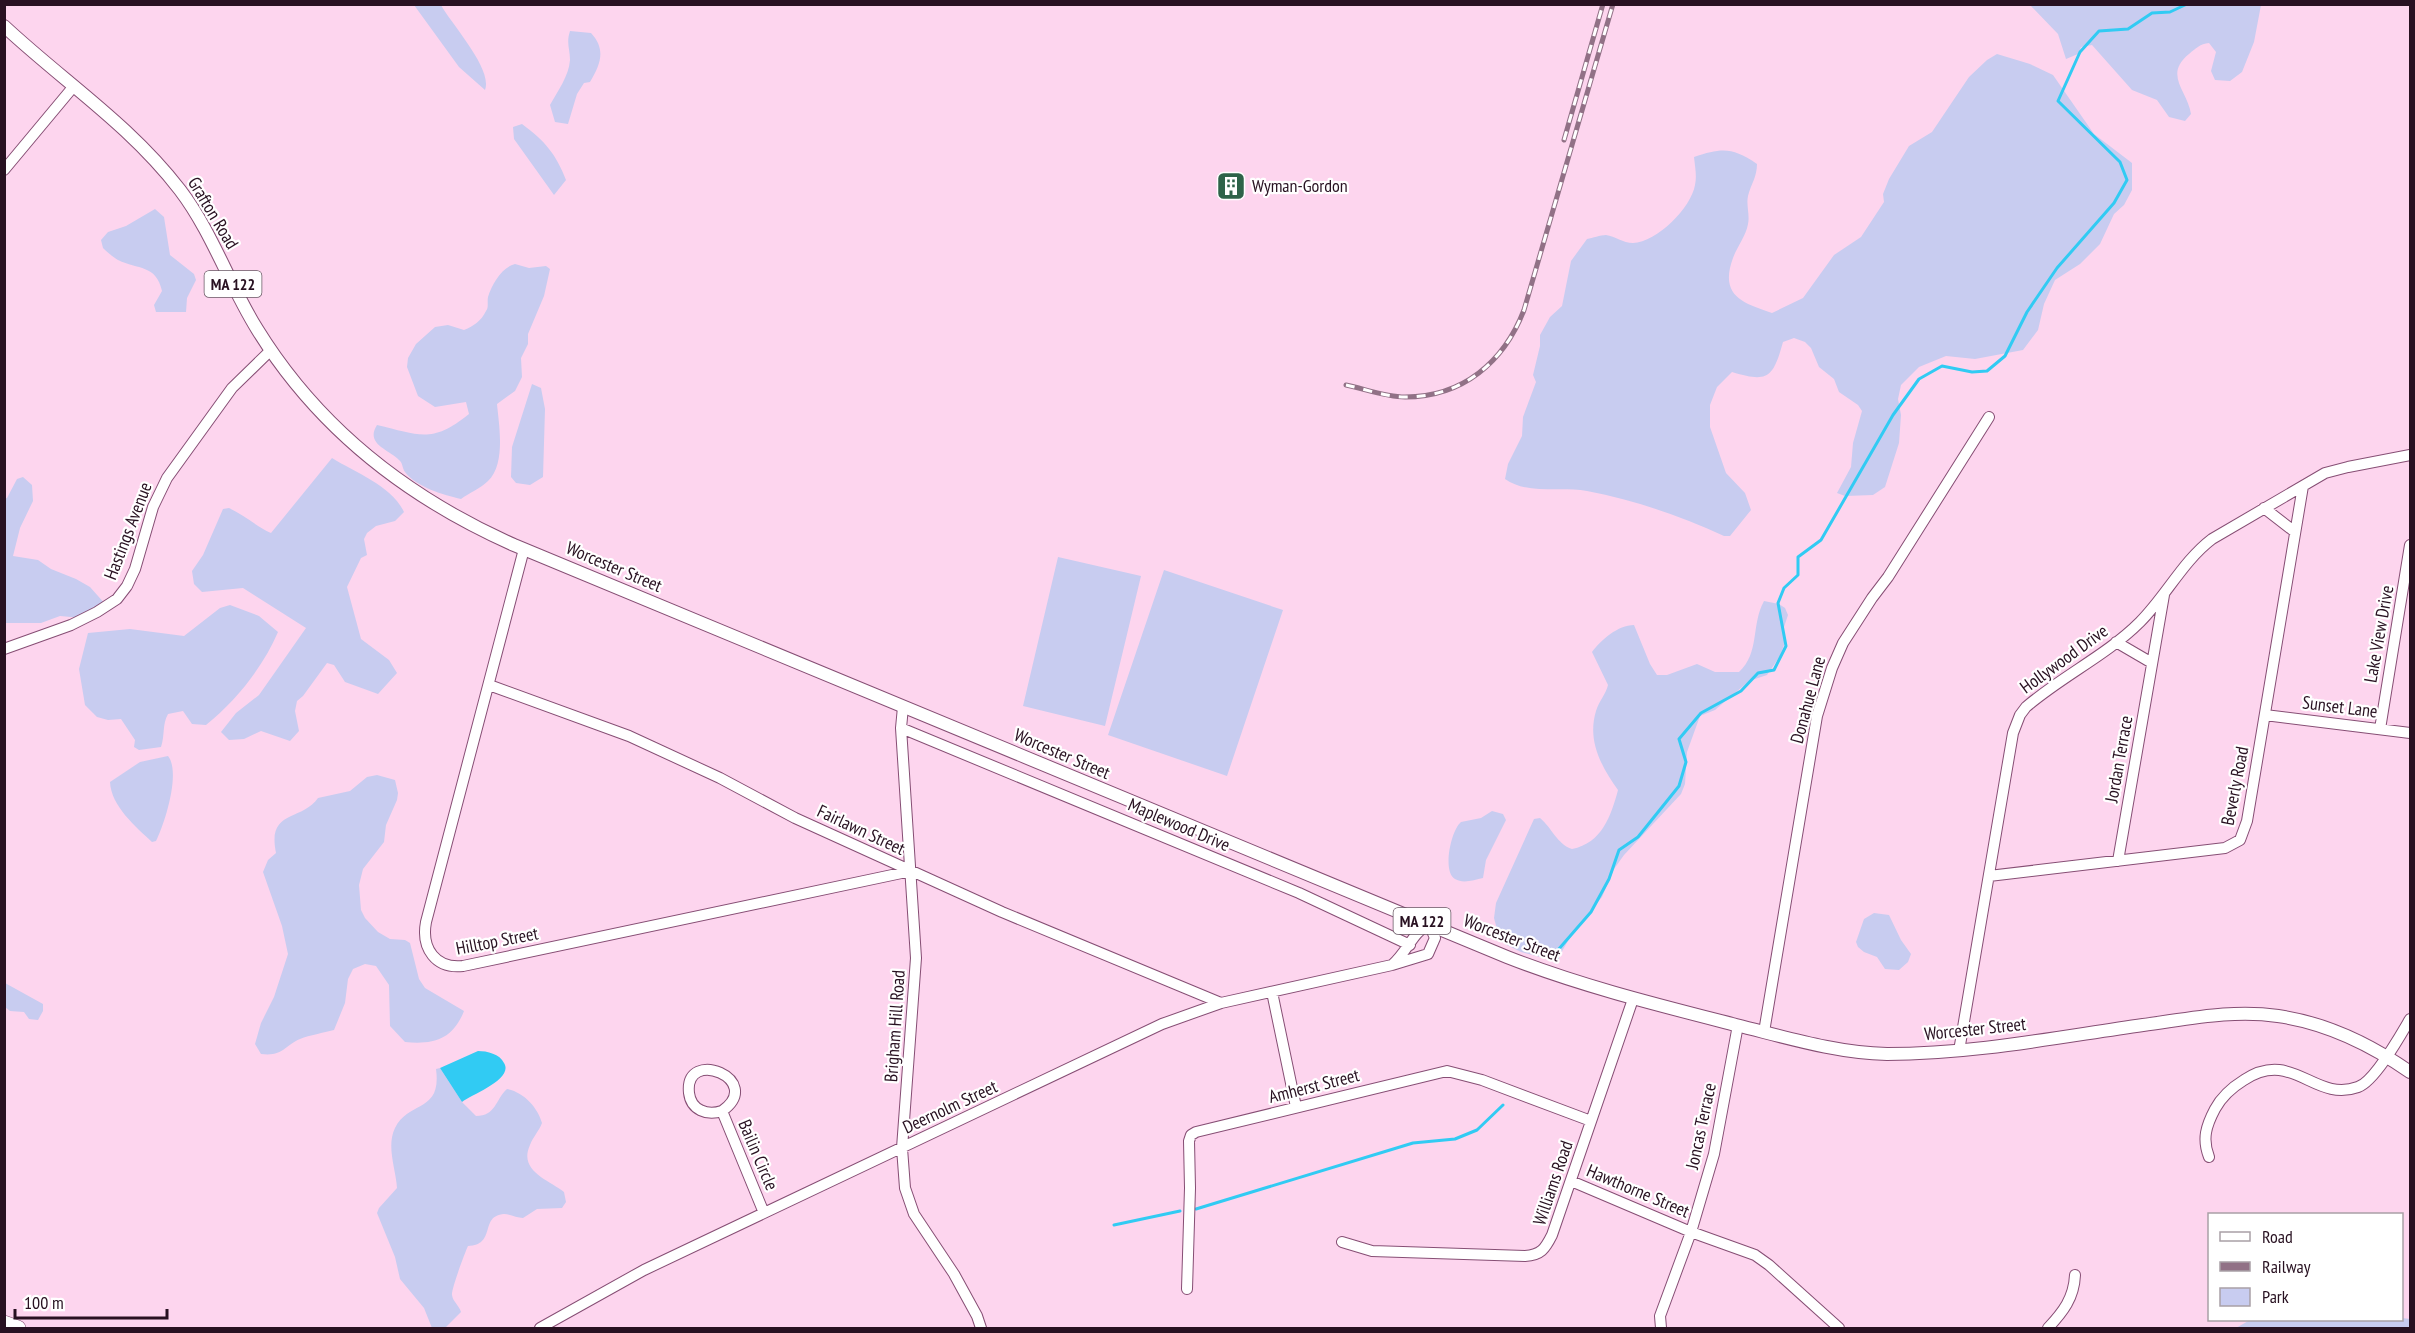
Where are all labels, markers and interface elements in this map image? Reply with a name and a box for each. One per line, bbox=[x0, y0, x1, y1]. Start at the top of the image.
building icon: Wyman-Gordon bbox=[1215, 170, 1247, 202]
street label: Grafton Road bbox=[183, 172, 244, 253]
place label: Wyman-Gordon bbox=[1252, 174, 1348, 197]
road number: MA 122 bbox=[204, 271, 262, 297]
street label: Hastings Avenue bbox=[98, 479, 157, 583]
street label: Worcester Street bbox=[563, 536, 666, 597]
street label: Lake View Drive bbox=[2359, 583, 2398, 684]
street label: Hollywood Drive bbox=[2015, 619, 2112, 698]
street label: Donahue Lane bbox=[1785, 654, 1830, 746]
street label: Sunset Lane bbox=[2301, 690, 2379, 723]
street label: Jordan Terrace bbox=[2099, 714, 2137, 805]
street label: Worcester Street bbox=[1011, 723, 1114, 784]
street label: Beverly Road bbox=[2216, 744, 2253, 827]
street label: Maplewood Drive bbox=[1125, 793, 1234, 856]
street label: Fairlawn Street bbox=[814, 799, 909, 860]
road number: MA 122 bbox=[1394, 908, 1450, 934]
street label: Worcester Street bbox=[1460, 909, 1564, 967]
street label: Hilltop Street bbox=[454, 921, 540, 960]
street label: Brigham Hill Road bbox=[879, 969, 910, 1083]
street label: Worcester Street bbox=[1923, 1012, 2027, 1045]
street label: Amherst Street bbox=[1266, 1063, 1362, 1108]
street label: Deernolm Street bbox=[899, 1075, 1001, 1138]
street label: Joncas Terrace bbox=[1680, 1081, 1721, 1172]
street label: Bailin Circle bbox=[733, 1116, 784, 1194]
street label: Williams Road bbox=[1527, 1138, 1578, 1228]
street label: Hawthorne Street bbox=[1583, 1159, 1693, 1223]
legend bbox=[2208, 1213, 2403, 1321]
text: Road bbox=[2262, 1225, 2293, 1248]
text: Railway bbox=[2262, 1255, 2311, 1278]
scale bar bbox=[15, 1282, 166, 1320]
text: Park bbox=[2262, 1285, 2289, 1308]
text: 100 m bbox=[24, 1291, 64, 1314]

